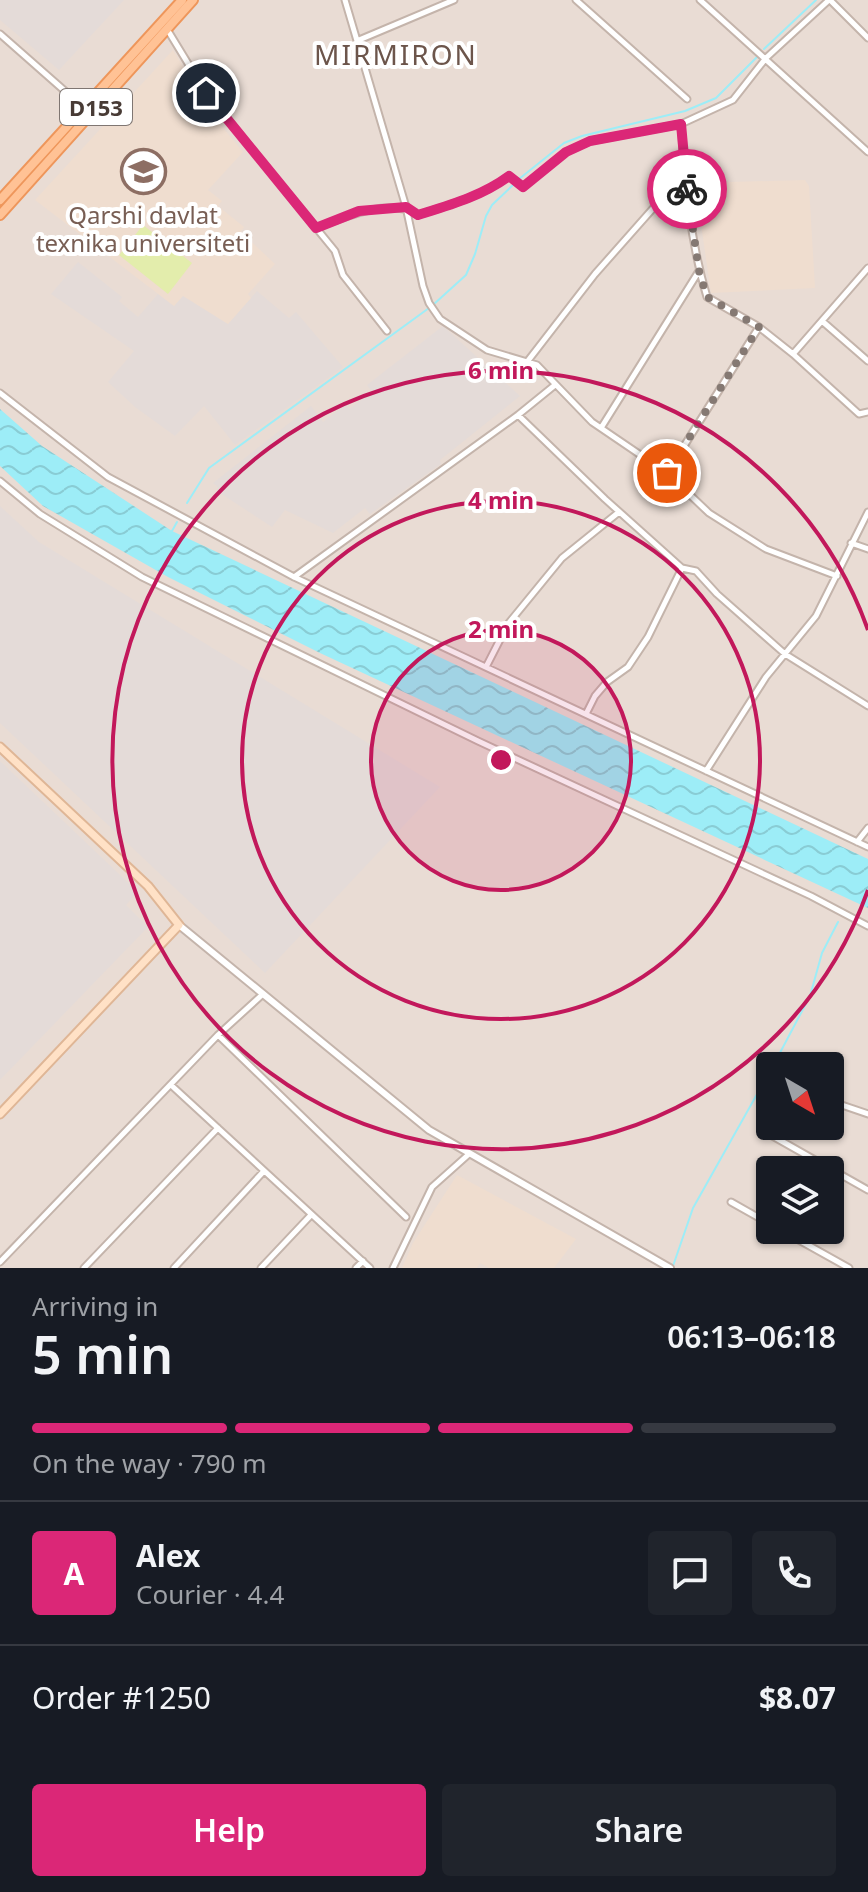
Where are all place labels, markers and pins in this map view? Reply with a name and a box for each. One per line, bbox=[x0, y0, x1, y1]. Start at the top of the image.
pin bbox=[172, 59, 240, 127]
school or university icon: Qarshi davlat texnika universiteti bbox=[119, 148, 167, 196]
place label: Qarshi davlat texnika universiteti bbox=[36, 198, 250, 259]
pin bbox=[633, 439, 701, 507]
centre of rings bbox=[487, 746, 515, 774]

